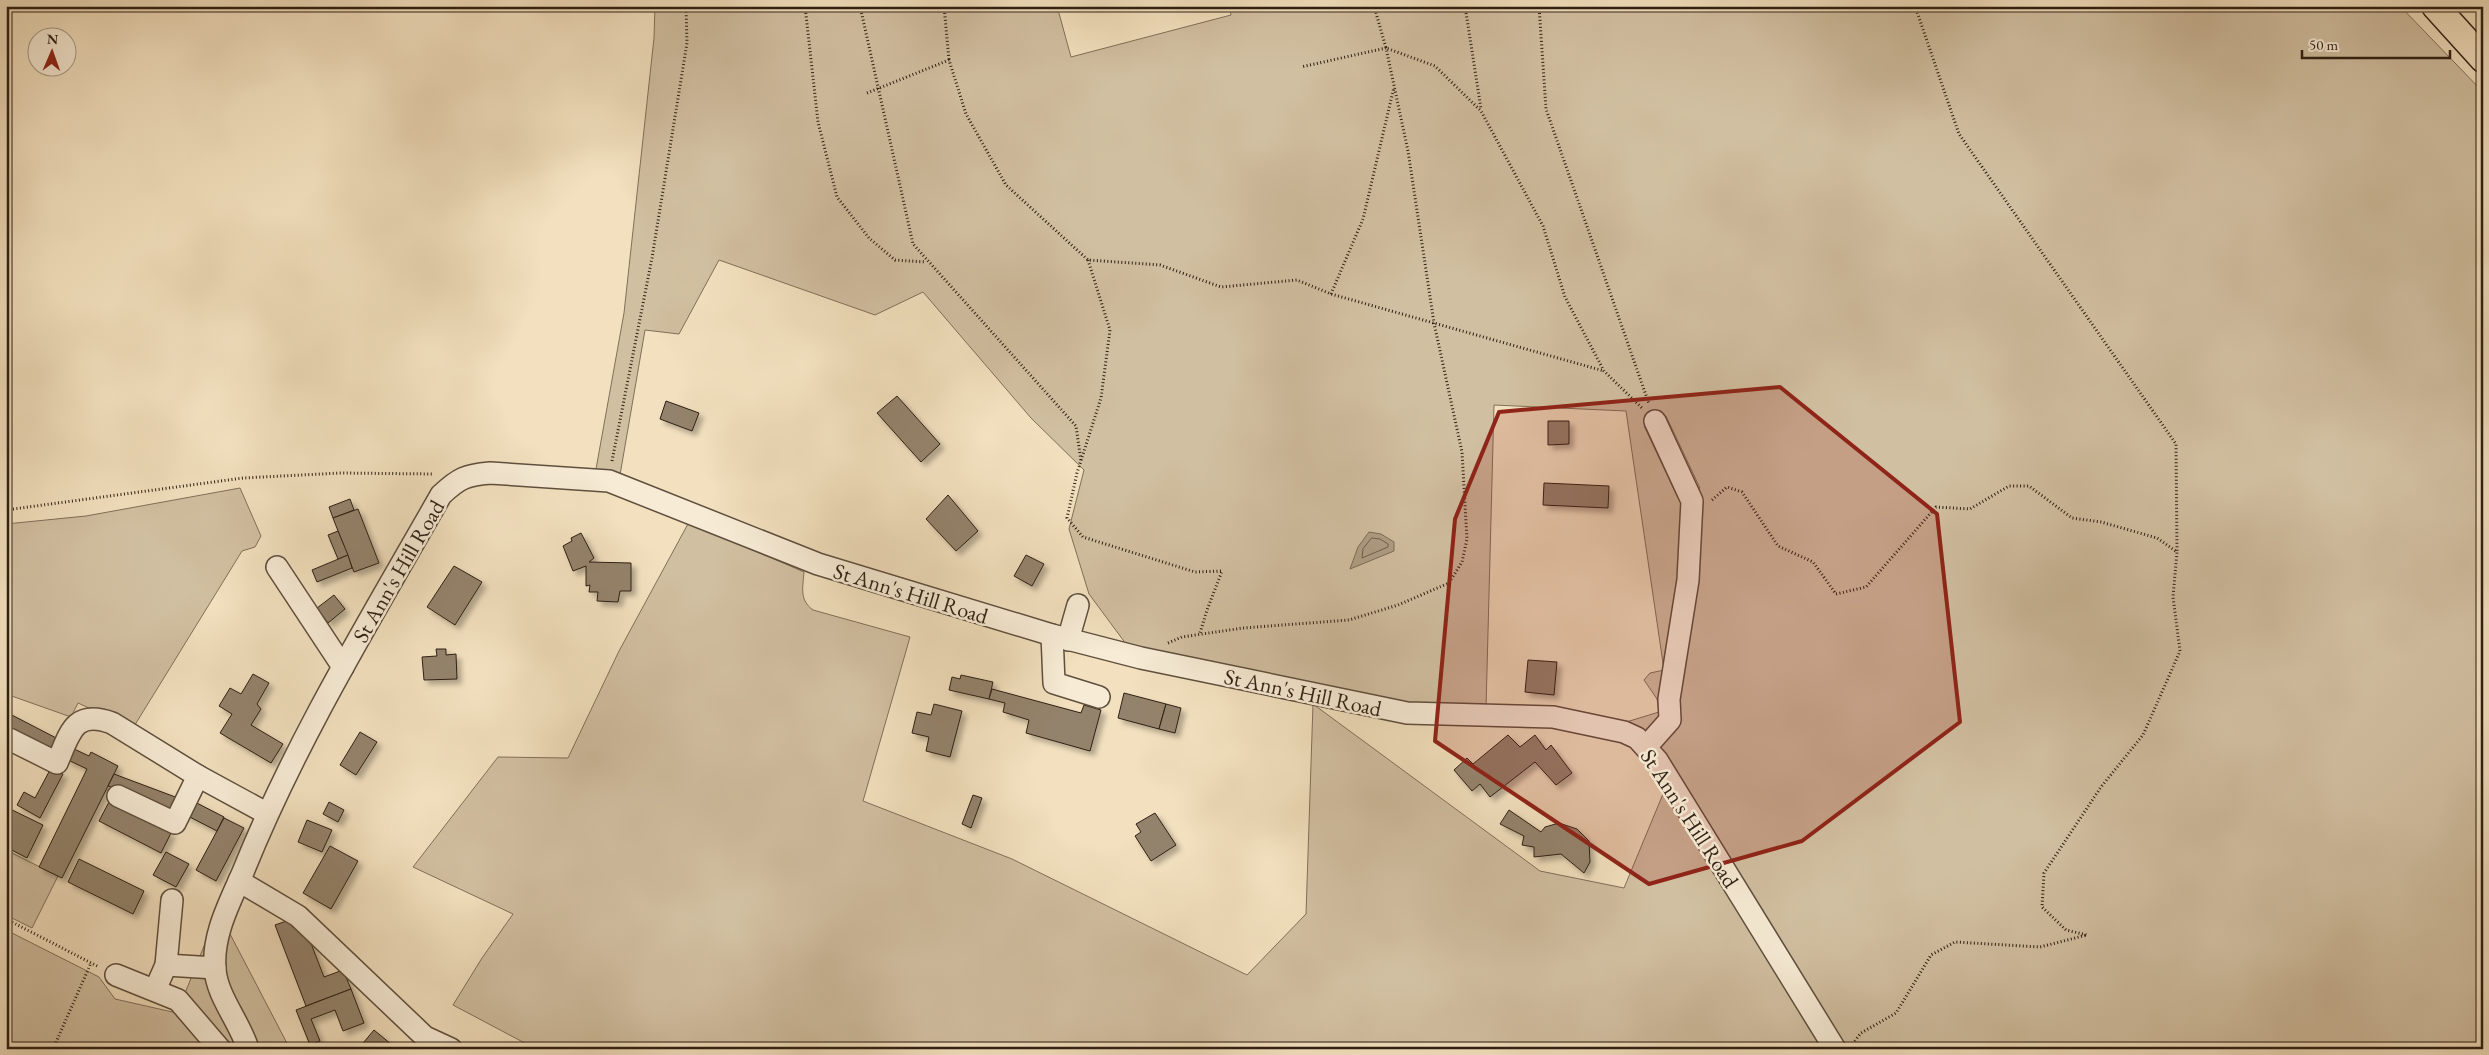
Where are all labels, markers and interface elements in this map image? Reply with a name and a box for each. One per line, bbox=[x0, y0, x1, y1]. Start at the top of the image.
north arrow bbox=[28, 28, 78, 78]
scale bar bbox=[2302, 28, 2449, 60]
text: N bbox=[46, 30, 59, 48]
text: 50 m bbox=[2309, 35, 2338, 54]
street label: St Ann's Hill Road bbox=[346, 494, 451, 648]
street label: St Ann's Hill Road bbox=[830, 556, 992, 631]
street label: St Ann's Hill Road bbox=[1222, 662, 1385, 723]
street label: St Ann's Hill Road bbox=[1634, 743, 1746, 894]

